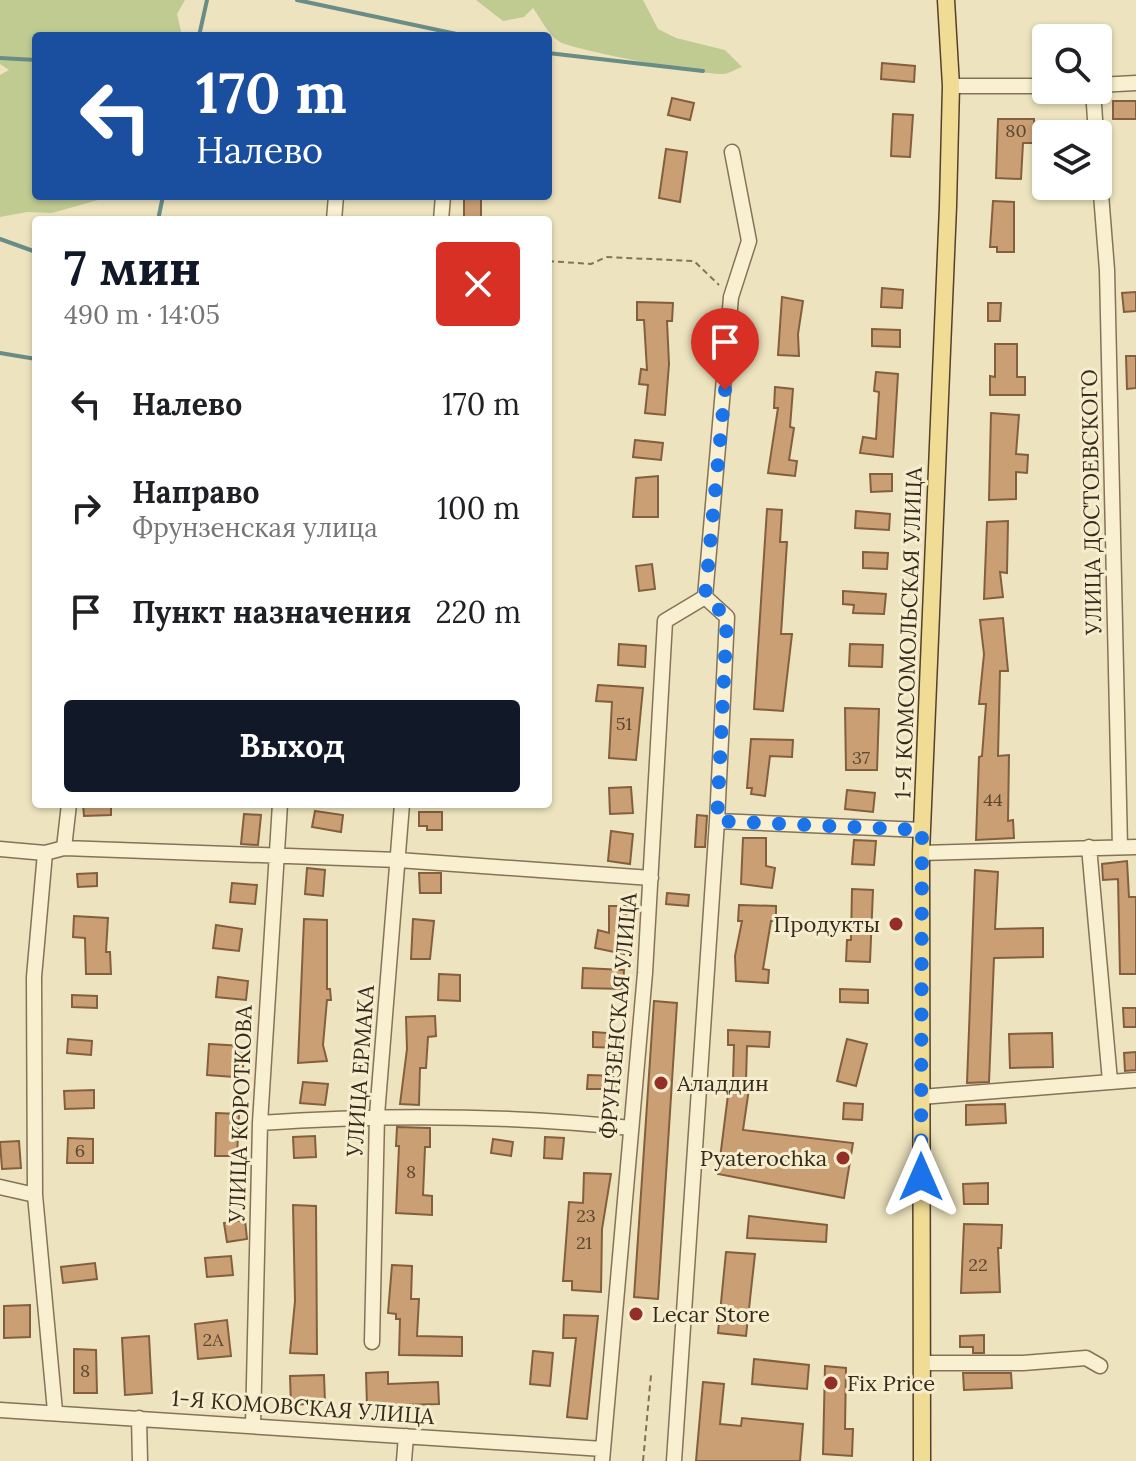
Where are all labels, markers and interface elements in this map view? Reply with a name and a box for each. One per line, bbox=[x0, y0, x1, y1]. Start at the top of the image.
map controls bbox=[1032, 24, 1112, 200]
button: search bbox=[1032, 24, 1112, 104]
text: 170 m bbox=[196, 57, 347, 128]
icon: left bbox=[64, 64, 168, 168]
house number: 80 bbox=[1005, 119, 1027, 142]
button: layers bbox=[1032, 120, 1112, 200]
text: Налево bbox=[196, 127, 323, 173]
text: 7 мин bbox=[64, 237, 201, 298]
button: close bbox=[436, 242, 520, 326]
text: 490 m · 14:05 bbox=[64, 298, 220, 331]
pin bbox=[691, 308, 759, 390]
icon: arrive bbox=[703, 320, 747, 364]
street label: УЛИЦА ДОСТОЕВСКОГО bbox=[1075, 369, 1107, 636]
icon: left bbox=[64, 382, 108, 426]
text: Налево bbox=[132, 385, 242, 423]
text: 170 m bbox=[442, 385, 520, 423]
street label: 1-Я КОМСОМОЛЬСКАЯ УЛИЦА bbox=[888, 465, 928, 799]
text: Направо bbox=[132, 473, 260, 511]
icon: right bbox=[64, 486, 108, 530]
text: 100 m bbox=[437, 489, 520, 527]
text: Фрунзенская улица bbox=[132, 511, 378, 544]
icon: arrive bbox=[64, 590, 108, 634]
text: Пункт назначения bbox=[132, 593, 411, 631]
text: 220 m bbox=[435, 593, 521, 631]
button: Выход bbox=[64, 700, 520, 792]
house number: 51 bbox=[616, 712, 632, 735]
house number: 37 bbox=[852, 746, 870, 769]
house number: 44 bbox=[983, 788, 1003, 811]
street label: ФРУНЗЕНСКАЯ УЛИЦА bbox=[593, 890, 643, 1140]
place label: Продукты bbox=[774, 910, 880, 938]
marker: Продукты bbox=[887, 915, 905, 933]
street label: УЛИЦА ЕРМАКА bbox=[340, 983, 380, 1159]
street label: УЛИЦА КОРОТКОВА bbox=[222, 1004, 258, 1224]
place label: Аладдин bbox=[676, 1069, 769, 1097]
marker: Аладдин bbox=[652, 1074, 670, 1092]
position arrow bbox=[879, 1135, 963, 1219]
house number: 6 bbox=[75, 1139, 85, 1162]
place label: Pyaterochka bbox=[700, 1144, 827, 1172]
marker: Pyaterochka bbox=[834, 1149, 852, 1167]
house number: 8 bbox=[406, 1160, 416, 1183]
house number: 23 bbox=[576, 1204, 596, 1227]
house number: 21 bbox=[576, 1231, 592, 1254]
house number: 22 bbox=[968, 1253, 988, 1276]
place label: Lecar Store bbox=[652, 1300, 770, 1328]
marker: Lecar Store bbox=[627, 1305, 645, 1323]
house number: 2А bbox=[203, 1328, 224, 1351]
house number: 8 bbox=[80, 1359, 90, 1382]
place label: Fix Price bbox=[847, 1369, 935, 1397]
marker: Fix Price bbox=[822, 1374, 840, 1392]
street label: 1-Я КОМОВСКАЯ УЛИЦА bbox=[171, 1384, 437, 1430]

